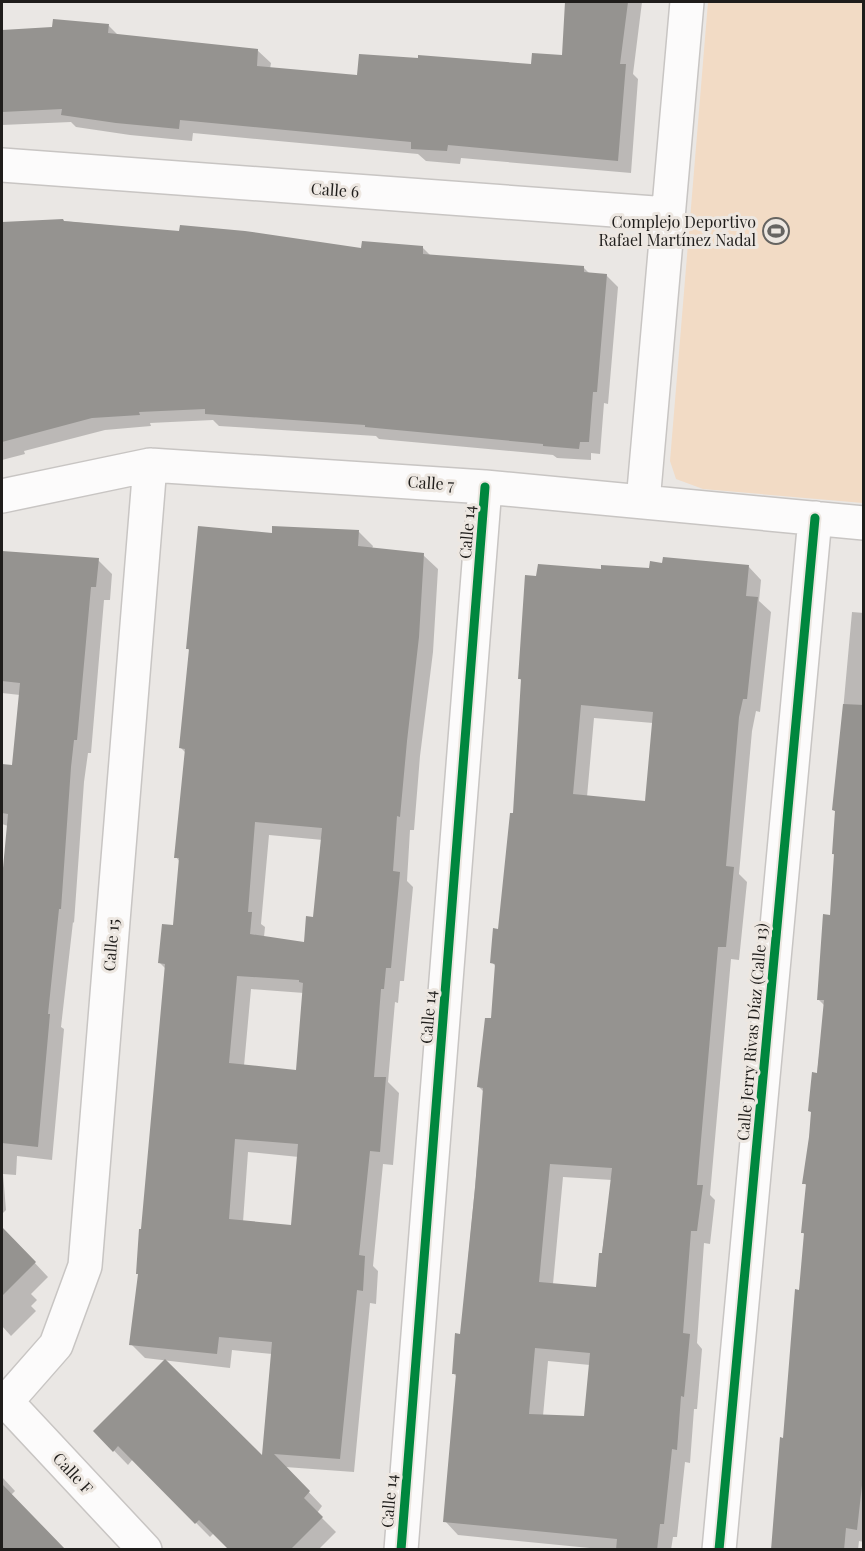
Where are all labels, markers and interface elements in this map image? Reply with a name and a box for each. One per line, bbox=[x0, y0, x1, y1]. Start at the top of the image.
street label: Calle 6 bbox=[310, 177, 360, 202]
place label: Complejo Deportivo Rafael Martínez Nadal bbox=[598, 211, 756, 250]
sports icon: Complejo Deportivo Rafael Martínez Nadal bbox=[761, 216, 791, 246]
street label: Calle 7 bbox=[407, 470, 455, 495]
street label: Calle 14 bbox=[454, 504, 479, 560]
street label: Calle 15 bbox=[98, 918, 123, 972]
street label: Calle Jerry Rivas Díaz (Calle 13) bbox=[732, 922, 771, 1142]
street label: Calle 14 bbox=[415, 989, 440, 1045]
street label: Calle F bbox=[49, 1448, 98, 1498]
street label: Calle 14 bbox=[376, 1473, 401, 1529]

